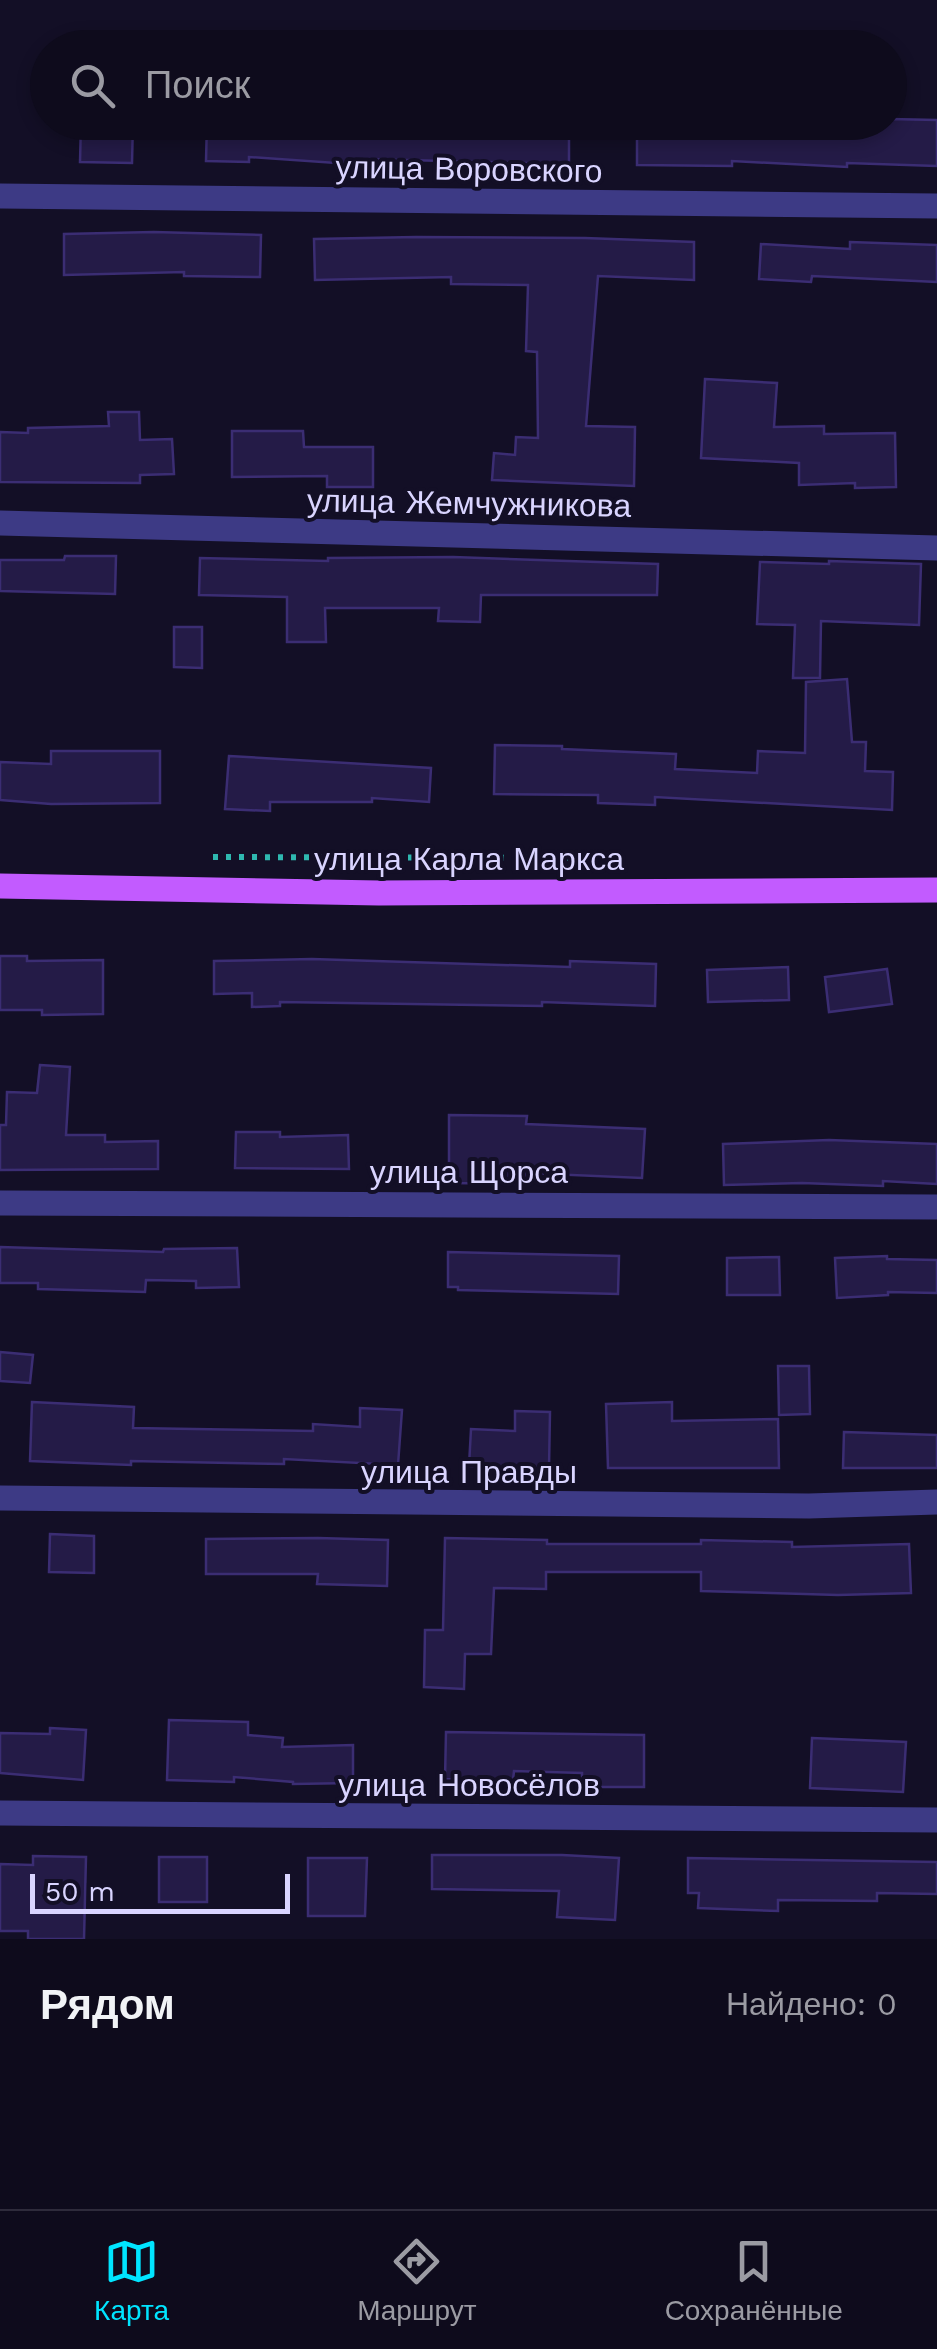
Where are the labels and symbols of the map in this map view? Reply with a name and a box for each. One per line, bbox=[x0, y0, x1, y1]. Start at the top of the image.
street label: улица Воровского bbox=[335, 148, 603, 190]
street label: улица Жемчужникова bbox=[306, 481, 632, 525]
street label: улица Карла Маркса bbox=[314, 840, 624, 878]
street label: улица Щорса bbox=[370, 1153, 568, 1191]
street label: улица Правды bbox=[361, 1453, 577, 1491]
street label: улица Новосёлов bbox=[338, 1766, 600, 1804]
scale bar bbox=[30, 1869, 290, 1914]

